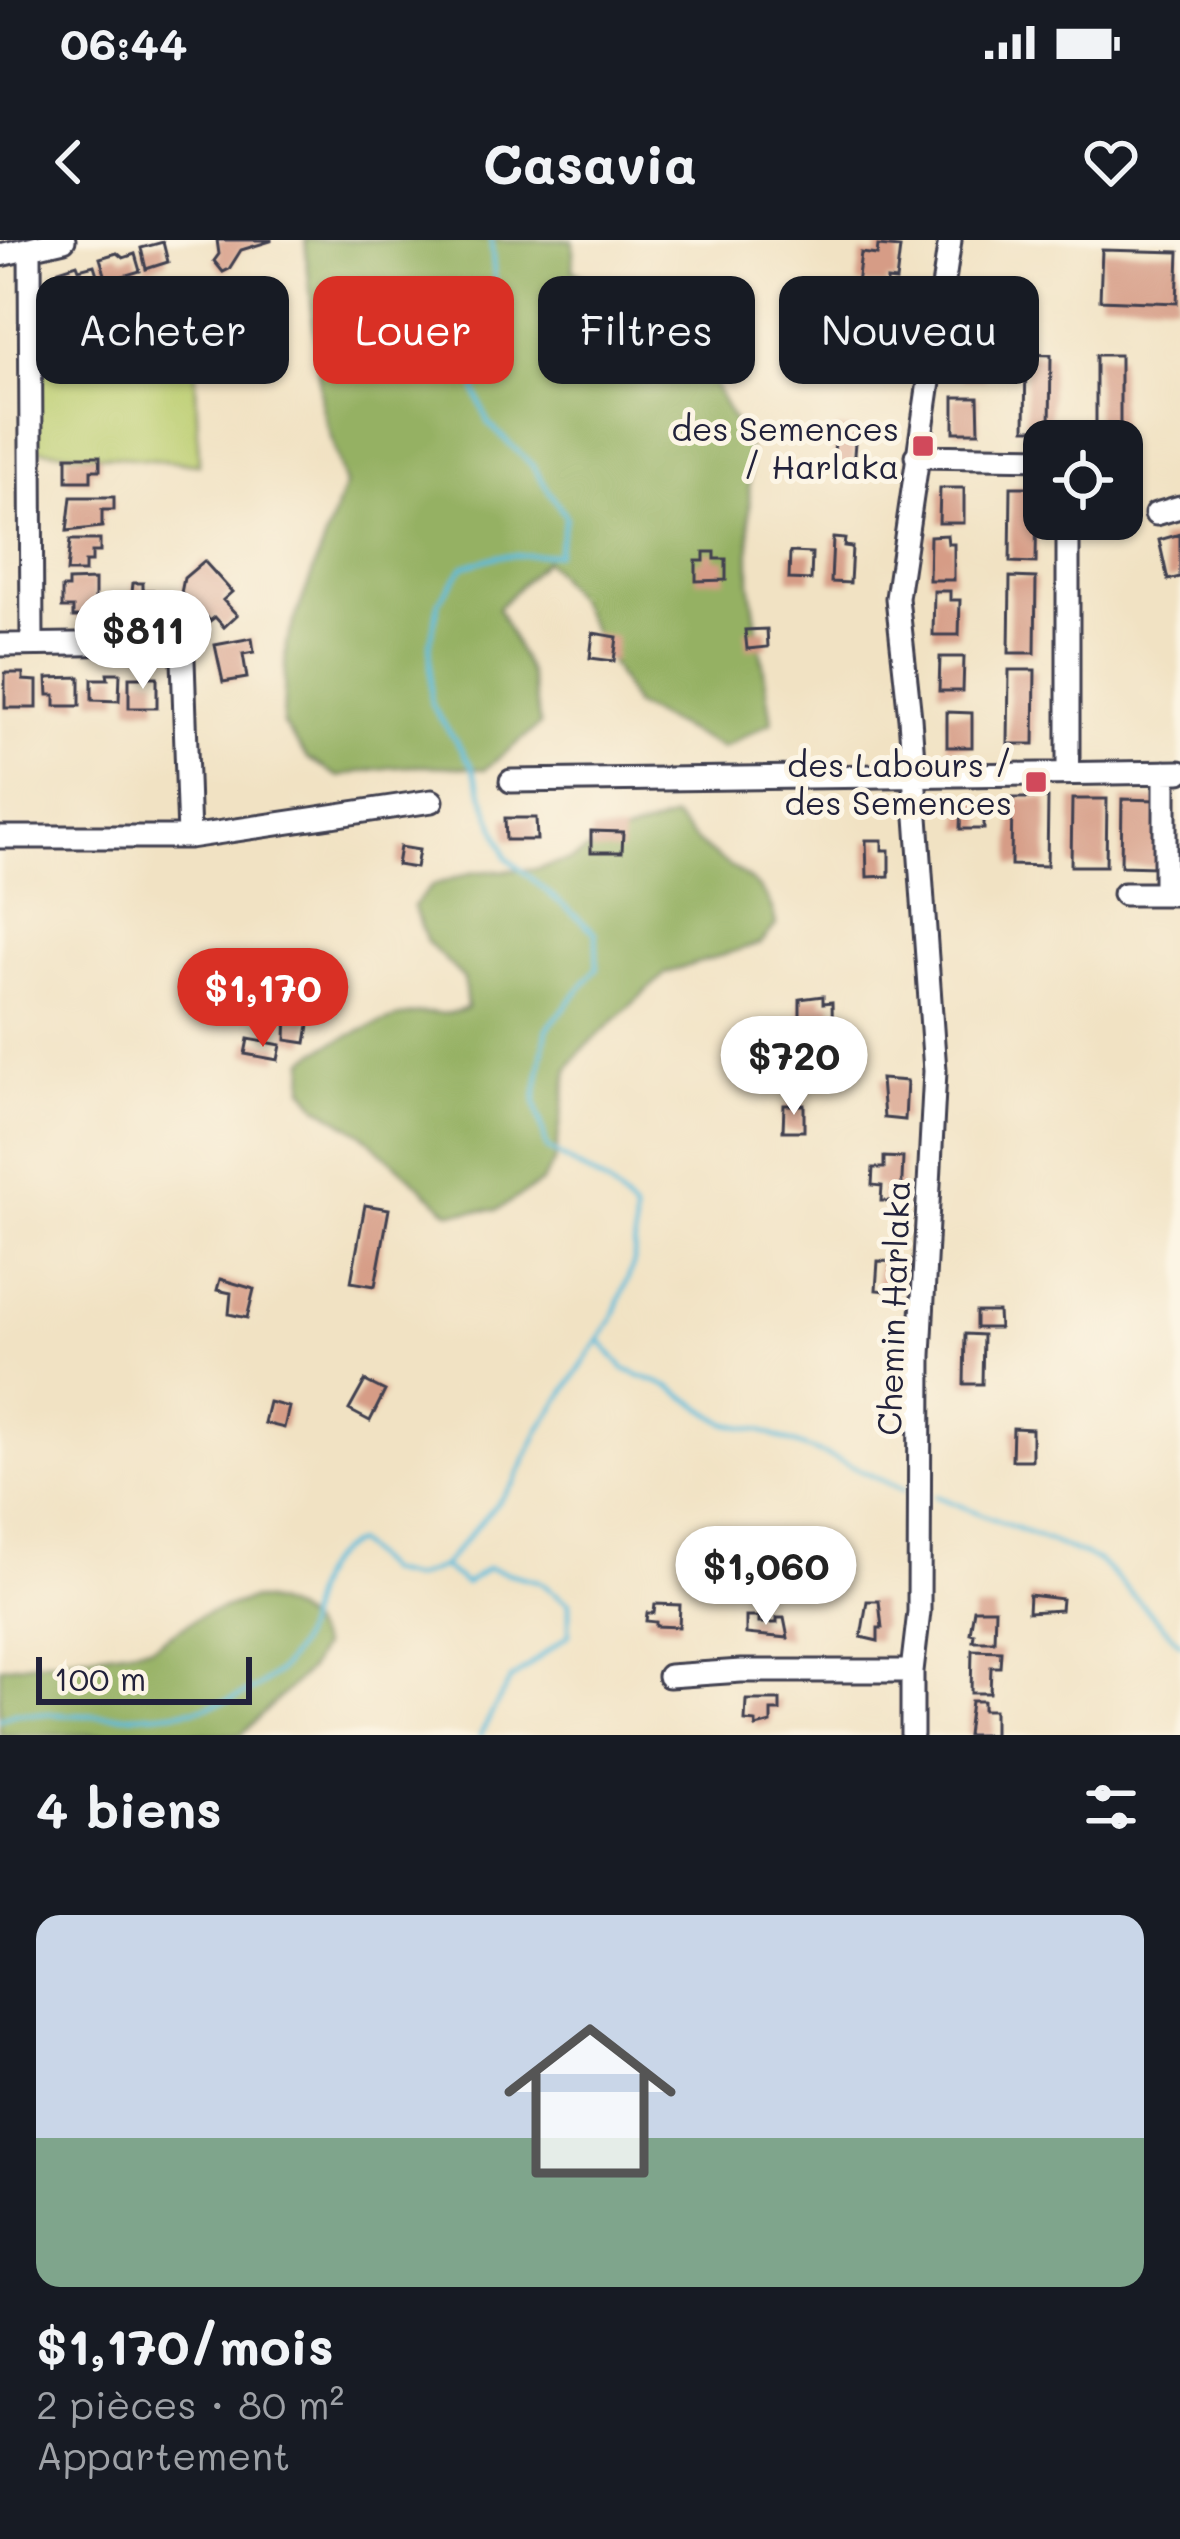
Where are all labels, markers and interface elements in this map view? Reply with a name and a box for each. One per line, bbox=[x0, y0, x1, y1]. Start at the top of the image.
text: 06:44 bbox=[60, 13, 188, 71]
text: Casavia bbox=[483, 127, 697, 198]
icon: back bbox=[36, 129, 102, 195]
icon: heart bbox=[1078, 129, 1144, 195]
chip: Acheter bbox=[36, 276, 289, 384]
chip: Louer bbox=[313, 276, 514, 384]
chip: Filtres bbox=[538, 276, 755, 384]
chip: Nouveau bbox=[779, 276, 1039, 384]
place label: des Semences / Harlaka bbox=[671, 406, 899, 487]
map controls bbox=[1023, 420, 1143, 540]
button: locate bbox=[1023, 420, 1143, 540]
marker: des Semences / Harlaka bbox=[910, 433, 936, 459]
pin: $811 bbox=[72, 590, 214, 692]
text: $811 bbox=[102, 603, 184, 654]
place label: des Labours / des Semences bbox=[784, 742, 1012, 823]
marker: des Labours / des Semences bbox=[1023, 769, 1049, 795]
pin: $1,170 bbox=[165, 948, 361, 1050]
text: $1,170 bbox=[204, 961, 322, 1012]
pin: $720 bbox=[723, 1016, 865, 1118]
text: $720 bbox=[748, 1029, 840, 1080]
street label: Chemin Harlaka bbox=[866, 1180, 918, 1436]
pin: $1,060 bbox=[668, 1526, 864, 1628]
text: $1,060 bbox=[702, 1539, 830, 1590]
scale bar bbox=[36, 1651, 252, 1704]
text: 100 m bbox=[54, 1656, 146, 1699]
text: 4 biens bbox=[36, 1774, 222, 1841]
icon: filters bbox=[1078, 1774, 1144, 1840]
icon: home bbox=[482, 1993, 698, 2209]
text: $1,170/mois bbox=[36, 2311, 334, 2378]
text: 2 pièces · 80 m² bbox=[36, 2378, 344, 2429]
text: Appartement bbox=[36, 2429, 290, 2480]

